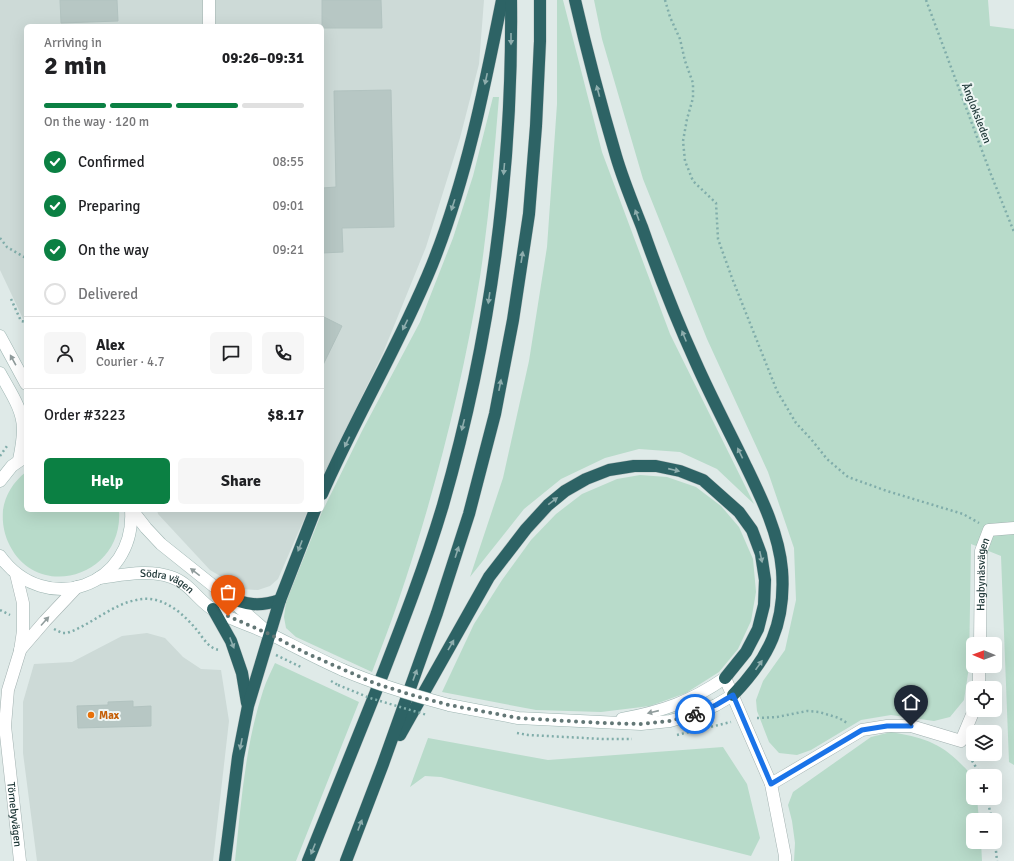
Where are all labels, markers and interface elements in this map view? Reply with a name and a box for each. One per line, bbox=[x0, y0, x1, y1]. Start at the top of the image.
one-way arrow bbox=[508, 33, 514, 46]
text: Arriving in bbox=[44, 35, 102, 51]
text: 09:26–09:31 bbox=[222, 49, 304, 67]
text: 2 min bbox=[44, 50, 107, 82]
one-way arrow bbox=[483, 73, 489, 85]
street label: Ångloksleden bbox=[959, 81, 995, 145]
one-way arrow bbox=[595, 85, 601, 97]
text: On the way · 120 m bbox=[44, 114, 149, 130]
icon: check bbox=[44, 151, 66, 173]
text: Confirmed bbox=[78, 153, 145, 171]
text: 08:55 bbox=[272, 154, 304, 170]
one-way arrow bbox=[501, 163, 508, 175]
icon: check bbox=[44, 195, 66, 217]
text: Preparing bbox=[78, 197, 141, 215]
text: 09:01 bbox=[272, 198, 304, 214]
one-way arrow bbox=[450, 199, 456, 211]
one-way arrow bbox=[634, 208, 640, 220]
icon: check bbox=[44, 239, 66, 261]
text: On the way bbox=[78, 241, 149, 259]
text: 09:21 bbox=[272, 242, 304, 258]
one-way arrow bbox=[520, 251, 526, 263]
text: Delivered bbox=[78, 285, 138, 303]
one-way arrow bbox=[486, 292, 492, 304]
one-way arrow bbox=[401, 320, 408, 331]
one-way arrow bbox=[681, 329, 687, 341]
button: person bbox=[44, 332, 86, 374]
button: chat bbox=[210, 332, 252, 374]
button: phone bbox=[262, 332, 304, 374]
text: Alex bbox=[96, 336, 125, 354]
one-way arrow bbox=[9, 354, 16, 366]
text: Courier · 4.7 bbox=[96, 354, 165, 370]
one-way arrow bbox=[498, 379, 504, 391]
text: Order #3223 bbox=[44, 406, 126, 424]
text: $8.17 bbox=[267, 406, 304, 424]
one-way arrow bbox=[460, 419, 466, 431]
one-way arrow bbox=[344, 436, 350, 448]
one-way arrow bbox=[737, 448, 743, 459]
button: Help bbox=[44, 458, 170, 504]
button: Share bbox=[178, 458, 304, 504]
one-way arrow bbox=[668, 467, 680, 473]
one-way arrow bbox=[548, 497, 558, 505]
street label: Hagbynäsvägen bbox=[974, 536, 993, 611]
one-way arrow bbox=[297, 540, 303, 552]
one-way arrow bbox=[454, 545, 460, 557]
one-way arrow bbox=[759, 551, 765, 563]
street label: Södra vägen bbox=[140, 567, 197, 596]
one-way arrow bbox=[190, 568, 201, 576]
pin bbox=[211, 575, 245, 616]
icon: bag bbox=[217, 581, 239, 603]
one-way arrow bbox=[40, 617, 49, 626]
north arrow bbox=[966, 637, 1002, 673]
map controls bbox=[966, 637, 1002, 849]
one-way arrow bbox=[229, 638, 235, 650]
one-way arrow bbox=[447, 639, 454, 651]
one-way arrow bbox=[755, 660, 763, 671]
one-way arrow bbox=[413, 668, 419, 680]
button: locate bbox=[966, 681, 1002, 717]
pin bbox=[894, 685, 928, 726]
icon: home bbox=[900, 691, 922, 713]
courier bbox=[675, 694, 715, 734]
icon: bike bbox=[684, 703, 706, 725]
place label: Max bbox=[99, 709, 120, 722]
one-way arrow bbox=[646, 709, 658, 715]
marker: Max bbox=[86, 710, 96, 720]
button: layers bbox=[966, 725, 1002, 761]
one-way arrow bbox=[237, 738, 243, 750]
button: + bbox=[966, 769, 1002, 805]
street label: Törnebyvägen bbox=[4, 781, 24, 848]
button: − bbox=[966, 813, 1002, 849]
one-way arrow bbox=[357, 818, 363, 830]
one-way arrow bbox=[310, 844, 316, 856]

